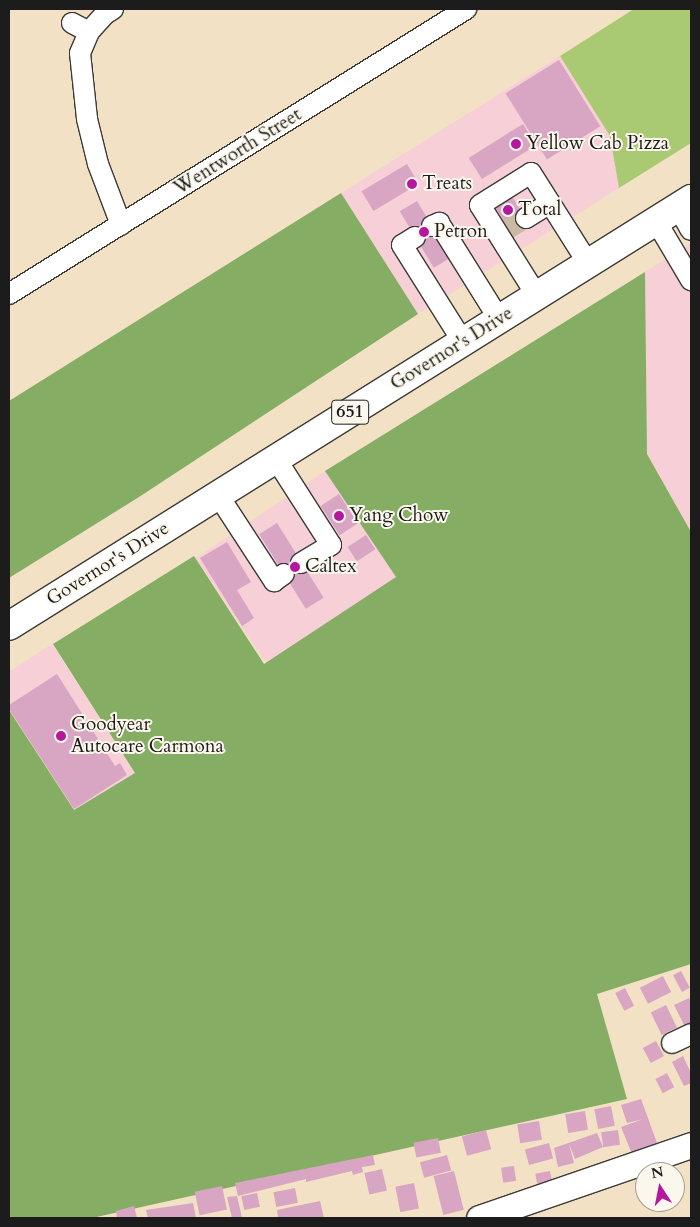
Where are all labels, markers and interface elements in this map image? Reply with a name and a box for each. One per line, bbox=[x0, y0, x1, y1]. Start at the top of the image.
street label: Wentworth Street bbox=[170, 104, 306, 200]
place label: Yellow Cab Pizza bbox=[526, 133, 669, 155]
marker: Yellow Cab Pizza bbox=[510, 138, 522, 150]
place label: Treats bbox=[422, 173, 472, 195]
marker: Treats bbox=[406, 178, 418, 190]
place label: Total bbox=[518, 199, 561, 221]
marker: Total bbox=[502, 204, 514, 216]
place label: Petron bbox=[434, 221, 488, 243]
marker: Petron bbox=[418, 226, 430, 238]
street label: Governor's Drive bbox=[387, 302, 517, 396]
road number: 651 bbox=[330, 397, 370, 428]
place label: Yang Chow bbox=[349, 505, 448, 527]
marker: Yang Chow bbox=[333, 510, 345, 522]
street label: Governor's Drive bbox=[43, 517, 173, 611]
place label: Caltex bbox=[305, 556, 357, 578]
marker: Caltex bbox=[289, 561, 301, 573]
place label: Goodyear Autocare Carmona bbox=[71, 714, 224, 758]
marker: Goodyear Autocare Carmona bbox=[55, 730, 67, 742]
north arrow bbox=[635, 1162, 685, 1212]
text: N bbox=[649, 1162, 665, 1183]

